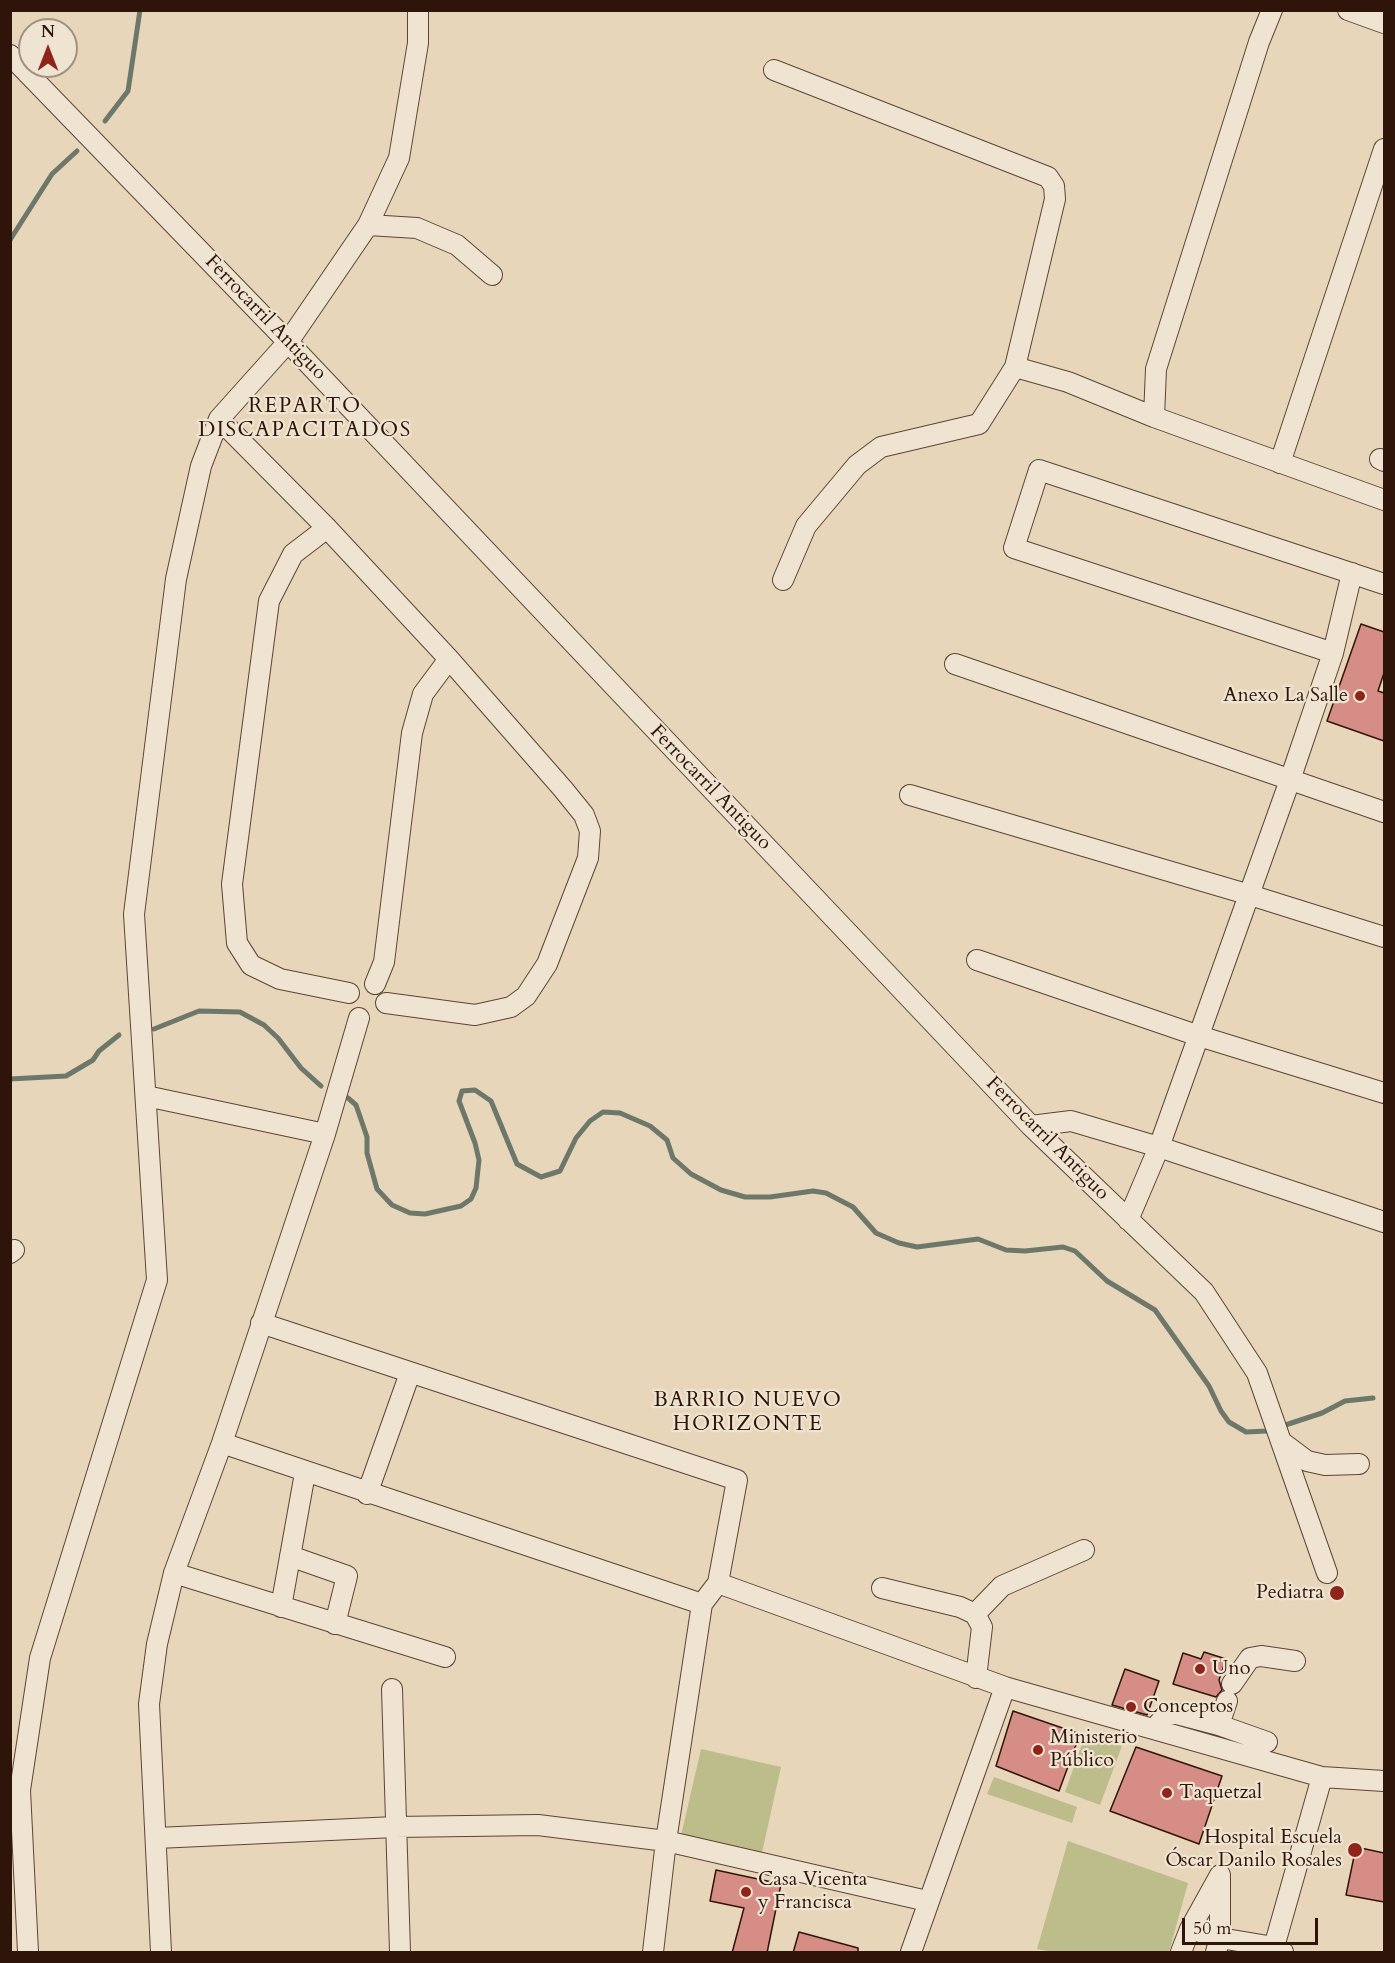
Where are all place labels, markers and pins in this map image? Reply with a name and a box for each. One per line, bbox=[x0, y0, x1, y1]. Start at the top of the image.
place label: Anexo La Salle bbox=[1223, 684, 1348, 708]
marker: Anexo La Salle bbox=[1353, 689, 1367, 703]
place label: Pediatra bbox=[1256, 1581, 1324, 1605]
marker: Pediatra bbox=[1328, 1584, 1346, 1602]
place label: Uno bbox=[1212, 1657, 1251, 1681]
marker: Uno bbox=[1193, 1662, 1207, 1676]
place label: Conceptos bbox=[1143, 1695, 1233, 1719]
marker: Conceptos bbox=[1124, 1700, 1138, 1714]
place label: Ministerio Público bbox=[1050, 1726, 1137, 1773]
marker: Ministerio Público bbox=[1031, 1743, 1045, 1757]
place label: Taquetzal bbox=[1179, 1781, 1262, 1805]
marker: Taquetzal bbox=[1160, 1786, 1174, 1800]
place label: Hospital Escuela Óscar Danilo Rosales bbox=[1165, 1826, 1342, 1873]
marker: Hospital Escuela Óscar Danilo Rosales bbox=[1346, 1841, 1364, 1859]
place label: Casa Vicenta y Francisca bbox=[758, 1868, 867, 1915]
marker: Casa Vicenta y Francisca bbox=[739, 1885, 753, 1899]

